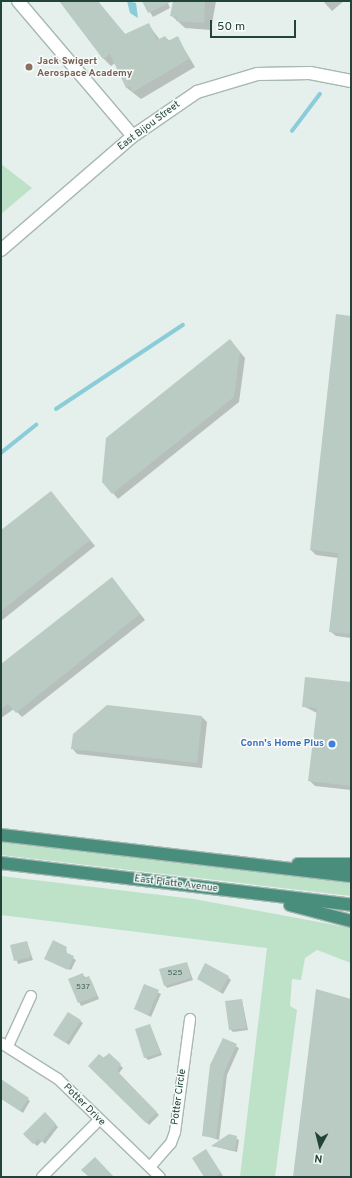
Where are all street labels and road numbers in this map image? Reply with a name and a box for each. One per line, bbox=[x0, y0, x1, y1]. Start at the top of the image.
street label: East Bijou Street bbox=[115, 99, 183, 153]
street label: East Platte Avenue bbox=[133, 873, 219, 895]
street label: Potter Circle bbox=[169, 1068, 189, 1126]
street label: Potter Drive bbox=[60, 1081, 108, 1129]

